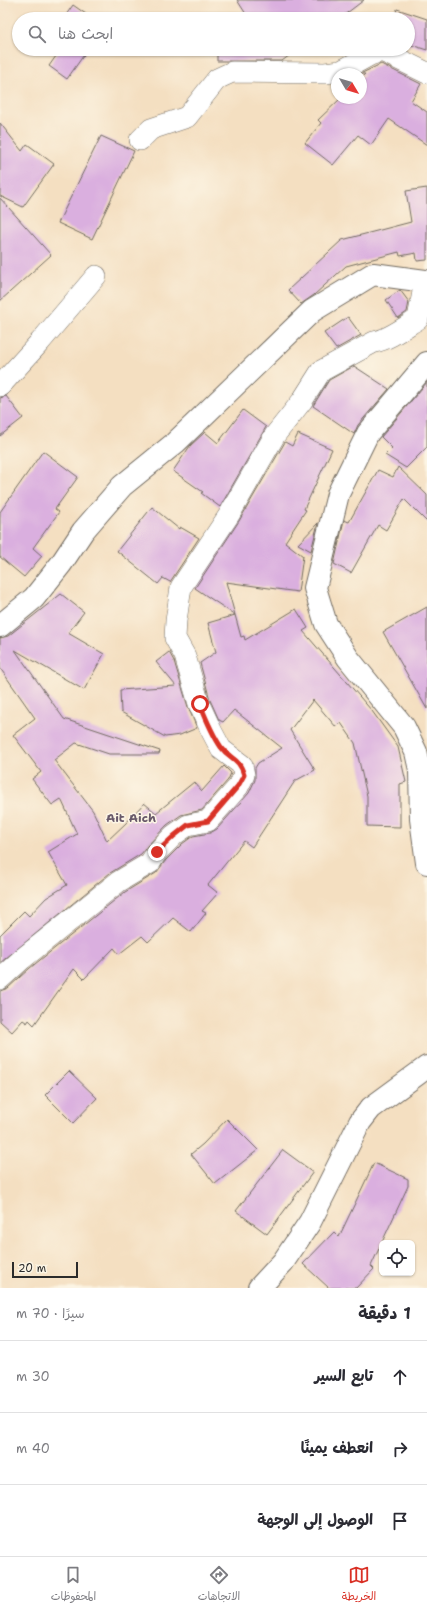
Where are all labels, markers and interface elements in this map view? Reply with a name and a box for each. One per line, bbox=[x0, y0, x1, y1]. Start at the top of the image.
search box bbox=[12, 12, 415, 56]
icon: search bbox=[26, 23, 48, 45]
text: ابحث هنا bbox=[58, 24, 113, 44]
north arrow bbox=[331, 68, 367, 104]
route start bbox=[191, 695, 209, 713]
district label: Ait Aich bbox=[106, 810, 156, 826]
route end bbox=[148, 843, 166, 861]
map controls bbox=[379, 1240, 415, 1276]
button: locate bbox=[379, 1240, 415, 1276]
scale bar bbox=[12, 1260, 78, 1279]
text: 20 m bbox=[18, 1261, 46, 1276]
text: 1 دقيقة bbox=[358, 1302, 411, 1324]
text: سيرًا · 70 m bbox=[16, 1305, 85, 1322]
text: تابع السير bbox=[314, 1366, 373, 1386]
icon: ahead bbox=[389, 1366, 411, 1388]
text: 30 m bbox=[16, 1368, 50, 1385]
text: انعطف يمينًا bbox=[301, 1438, 373, 1458]
icon: right bbox=[389, 1438, 411, 1460]
text: 40 m bbox=[16, 1440, 50, 1457]
text: الوصول إلى الوجهة bbox=[257, 1510, 373, 1530]
icon: arrive bbox=[389, 1510, 411, 1532]
tab: المحفوظات bbox=[51, 1564, 96, 1606]
tab: الاتجاهات bbox=[198, 1564, 240, 1606]
tab: الخريطة bbox=[342, 1564, 376, 1606]

